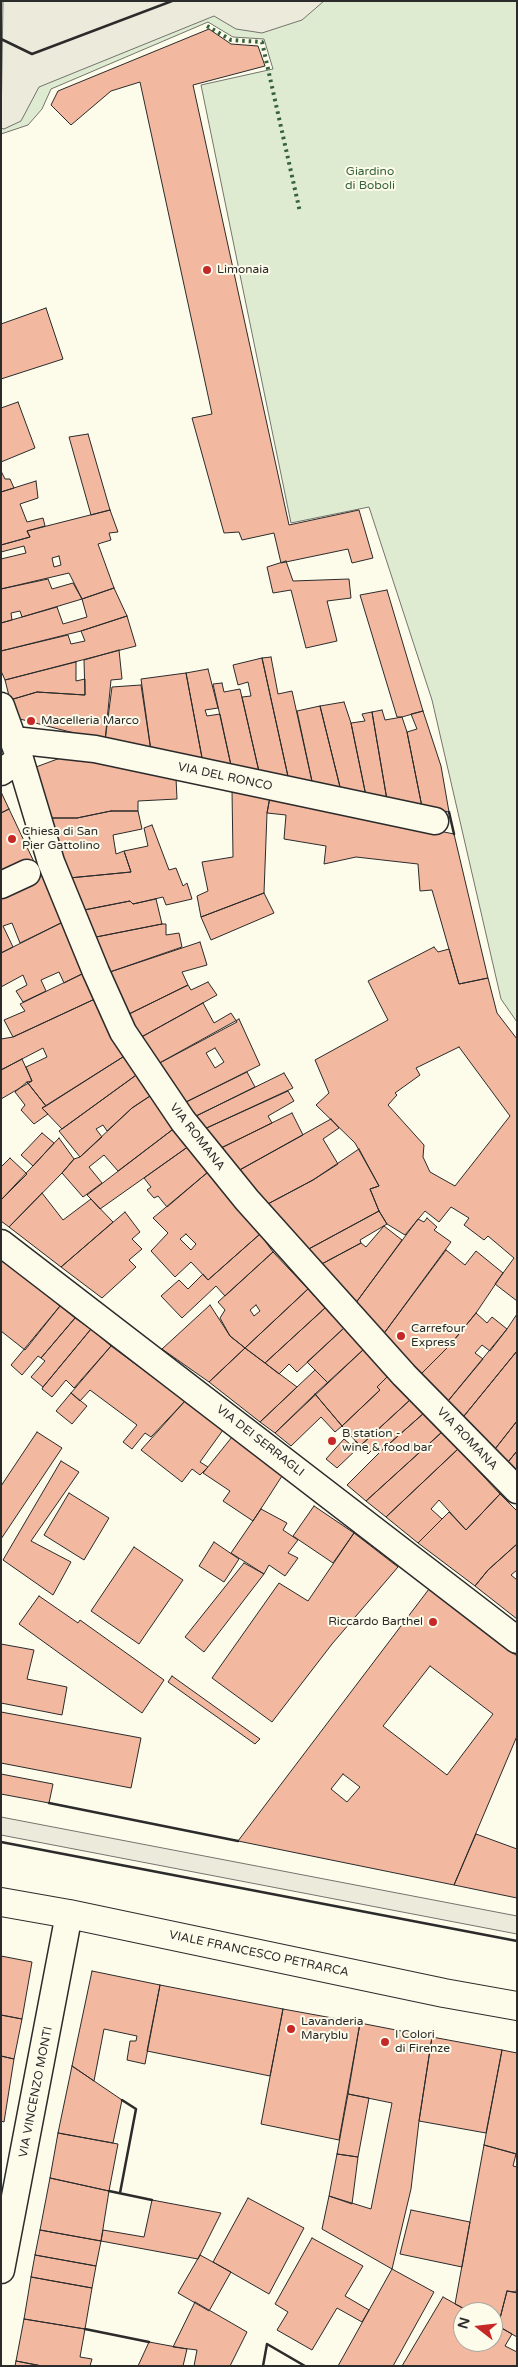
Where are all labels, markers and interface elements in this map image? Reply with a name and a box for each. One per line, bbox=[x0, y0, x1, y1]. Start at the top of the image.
park label: Giardino di Boboli bbox=[345, 165, 395, 193]
place label: Limonaia bbox=[217, 263, 269, 277]
marker: Limonaia bbox=[201, 264, 213, 276]
place label: Macelleria Marco bbox=[41, 714, 139, 728]
marker: Macelleria Marco bbox=[25, 715, 37, 727]
street label: VIA DEL RONCO bbox=[176, 760, 274, 794]
place label: Chiesa di San Pier Gattolino bbox=[22, 825, 100, 853]
marker: Chiesa di San Pier Gattolino bbox=[6, 833, 18, 845]
street label: VIA ROMANA bbox=[166, 1101, 228, 1173]
place label: Carrefour Express bbox=[411, 1322, 465, 1350]
marker: Carrefour Express bbox=[395, 1330, 407, 1342]
street label: VIA DEI SERRAGLI bbox=[213, 1402, 307, 1480]
street label: VIA ROMANA bbox=[434, 1405, 500, 1473]
place label: B station - wine & food bar bbox=[342, 1427, 432, 1455]
marker: B station - wine & food bar bbox=[326, 1435, 338, 1447]
place label: Riccardo Barthel bbox=[328, 1615, 423, 1629]
marker: Riccardo Barthel bbox=[427, 1616, 439, 1628]
street label: VIALE FRANCESCO PETRARCA bbox=[168, 1928, 350, 1980]
place label: Lavanderia Maryblu bbox=[301, 2015, 364, 2043]
marker: Lavanderia Maryblu bbox=[285, 2023, 297, 2035]
street label: VIA VINCENZO MONTI bbox=[16, 2025, 56, 2159]
place label: I Colori di Firenze bbox=[395, 2028, 450, 2056]
marker: I Colori di Firenze bbox=[379, 2036, 391, 2048]
north arrow bbox=[453, 2302, 503, 2352]
text: N bbox=[454, 2315, 474, 2331]

